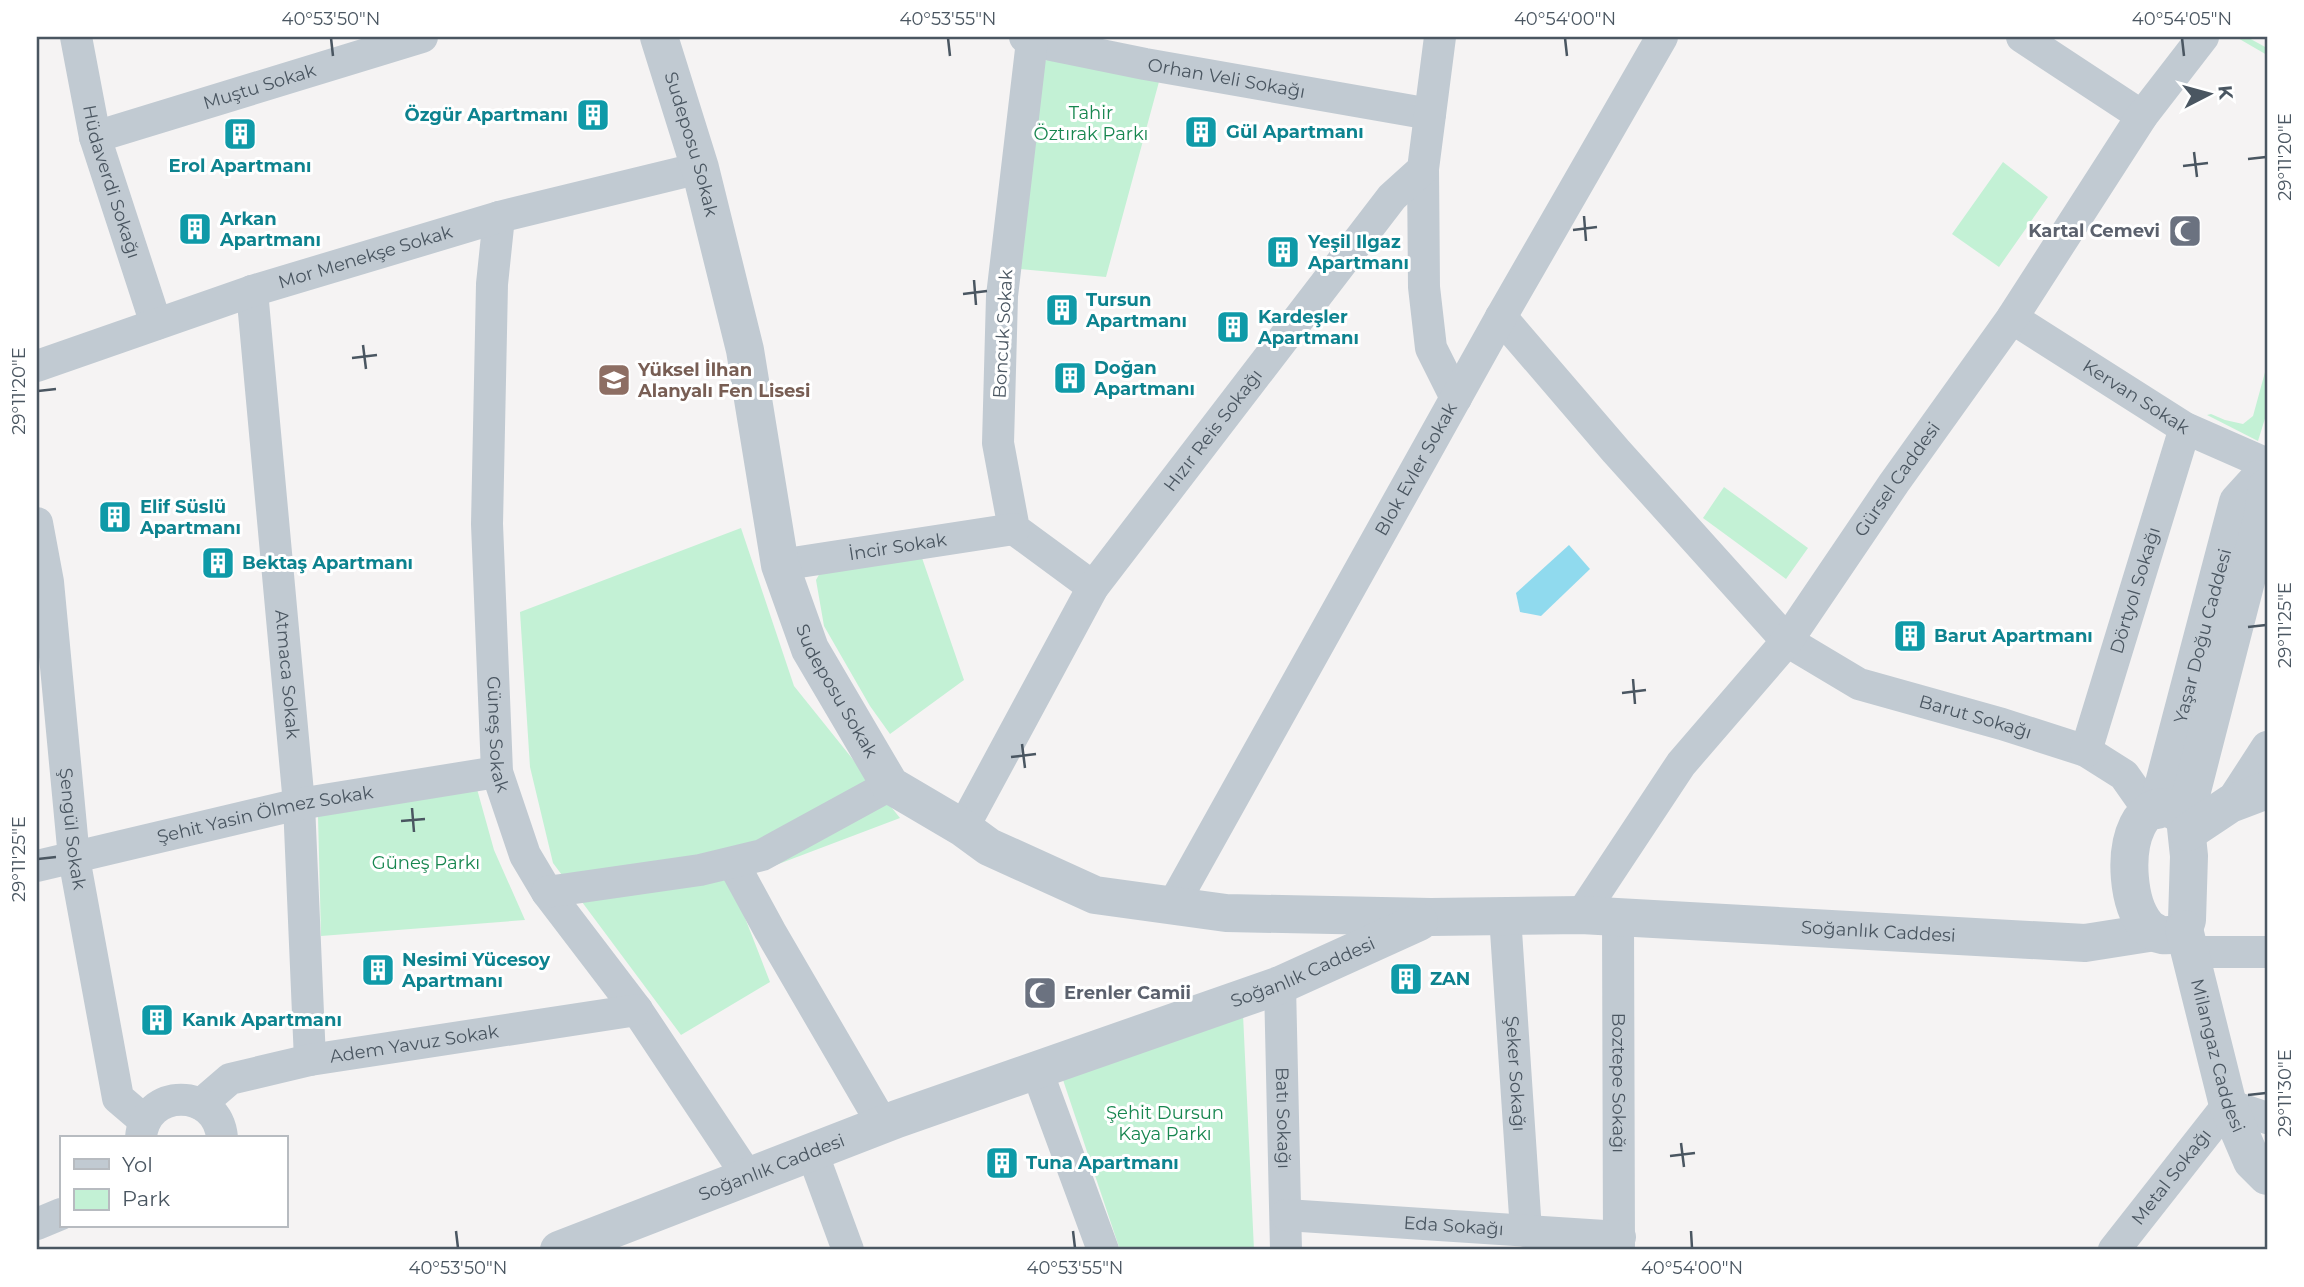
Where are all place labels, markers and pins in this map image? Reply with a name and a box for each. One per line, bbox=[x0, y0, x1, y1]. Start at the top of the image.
building icon: Özgür Apartmanı bbox=[574, 96, 612, 134]
place label: Özgür Apartmanı bbox=[404, 104, 568, 126]
building icon: Gül Apartmanı bbox=[1182, 113, 1220, 151]
building icon: Erol Apartmanı bbox=[221, 115, 259, 153]
place label: Gül Apartmanı bbox=[1226, 121, 1364, 143]
place label: Erol Apartmanı bbox=[169, 155, 311, 177]
place label: Arkan Apartmanı bbox=[219, 208, 321, 251]
building icon: Arkan Apartmanı bbox=[176, 210, 214, 248]
mosque icon: Kartal Cemevi bbox=[2166, 212, 2204, 250]
place label: Kartal Cemevi bbox=[2028, 220, 2160, 242]
place label: Yeşil Ilgaz Apartmanı bbox=[1307, 231, 1409, 274]
building icon: Yeşil Ilgaz Apartmanı bbox=[1264, 233, 1302, 271]
place label: Tursun Apartmanı bbox=[1085, 289, 1187, 332]
building icon: Tursun Apartmanı bbox=[1043, 291, 1081, 329]
place label: Kardeşler Apartmanı bbox=[1257, 306, 1359, 349]
building icon: Kardeşler Apartmanı bbox=[1214, 308, 1252, 346]
place label: Doğan Apartmanı bbox=[1093, 357, 1195, 400]
place label: Yüksel İlhan Alanyalı Fen Lisesi bbox=[637, 359, 810, 402]
building icon: Doğan Apartmanı bbox=[1051, 359, 1089, 397]
school or university icon: Yüksel İlhan Alanyalı Fen Lisesi bbox=[595, 361, 633, 399]
place label: Elif Süslü Apartmanı bbox=[139, 496, 241, 539]
building icon: Elif Süslü Apartmanı bbox=[96, 498, 134, 536]
building icon: Bektaş Apartmanı bbox=[199, 544, 237, 582]
place label: Bektaş Apartmanı bbox=[242, 552, 413, 574]
building icon: Barut Apartmanı bbox=[1891, 617, 1929, 655]
place label: Barut Apartmanı bbox=[1934, 625, 2093, 647]
place label: Nesimi Yücesoy Apartmanı bbox=[401, 949, 550, 992]
building icon: Nesimi Yücesoy Apartmanı bbox=[359, 951, 397, 989]
building icon: ZAN bbox=[1387, 960, 1425, 998]
place label: ZAN bbox=[1430, 968, 1470, 990]
mosque icon: Erenler Camii bbox=[1021, 974, 1059, 1012]
place label: Erenler Camii bbox=[1064, 982, 1191, 1004]
building icon: Kanık Apartmanı bbox=[138, 1001, 176, 1039]
place label: Kanık Apartmanı bbox=[182, 1009, 342, 1031]
building icon: Tuna Apartmanı bbox=[983, 1144, 1021, 1182]
place label: Tuna Apartmanı bbox=[1026, 1152, 1179, 1174]

